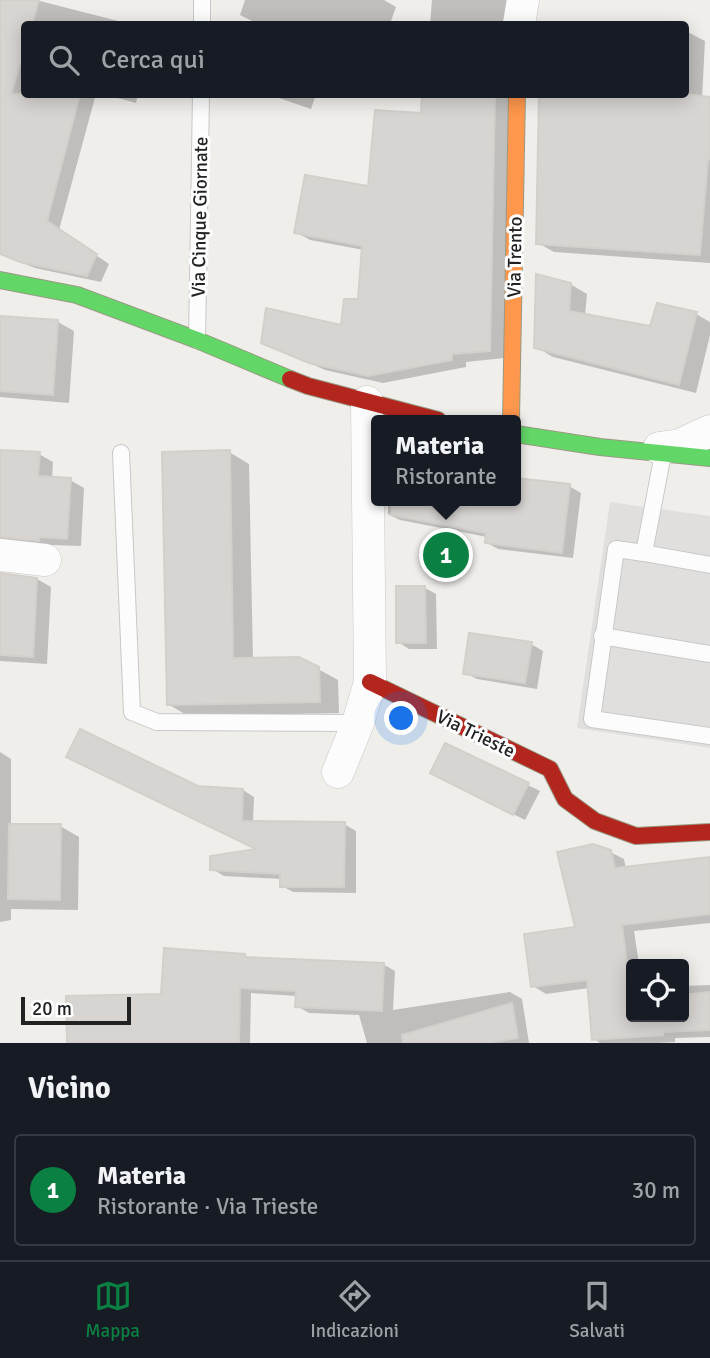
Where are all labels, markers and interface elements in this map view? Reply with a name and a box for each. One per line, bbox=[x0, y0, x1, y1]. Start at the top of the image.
search box bbox=[21, 21, 689, 98]
icon: search bbox=[45, 41, 83, 79]
text: Cerca qui bbox=[101, 44, 205, 76]
street label: Via Cinque Giornate bbox=[187, 136, 213, 298]
street label: Via Trento bbox=[502, 216, 528, 298]
popup bbox=[371, 415, 521, 506]
text: Materia bbox=[395, 430, 484, 462]
text: Ristorante bbox=[395, 462, 497, 491]
pin: 1 bbox=[423, 529, 469, 581]
your location bbox=[384, 701, 418, 735]
street label: Via Trieste bbox=[432, 705, 519, 763]
map controls bbox=[626, 959, 689, 1022]
button: locate bbox=[626, 959, 689, 1022]
scale bar bbox=[21, 994, 131, 1026]
text: 20 m bbox=[32, 997, 72, 1021]
text: Vicino bbox=[28, 1070, 111, 1107]
text: Materia bbox=[97, 1160, 186, 1192]
text: 1 bbox=[47, 1176, 59, 1205]
text: 30 m bbox=[632, 1176, 680, 1205]
text: Ristorante · Via Trieste bbox=[97, 1192, 318, 1221]
tab: Mappa bbox=[85, 1277, 140, 1343]
tab: Indicazioni bbox=[310, 1277, 399, 1343]
tab: Salvati bbox=[569, 1277, 625, 1343]

